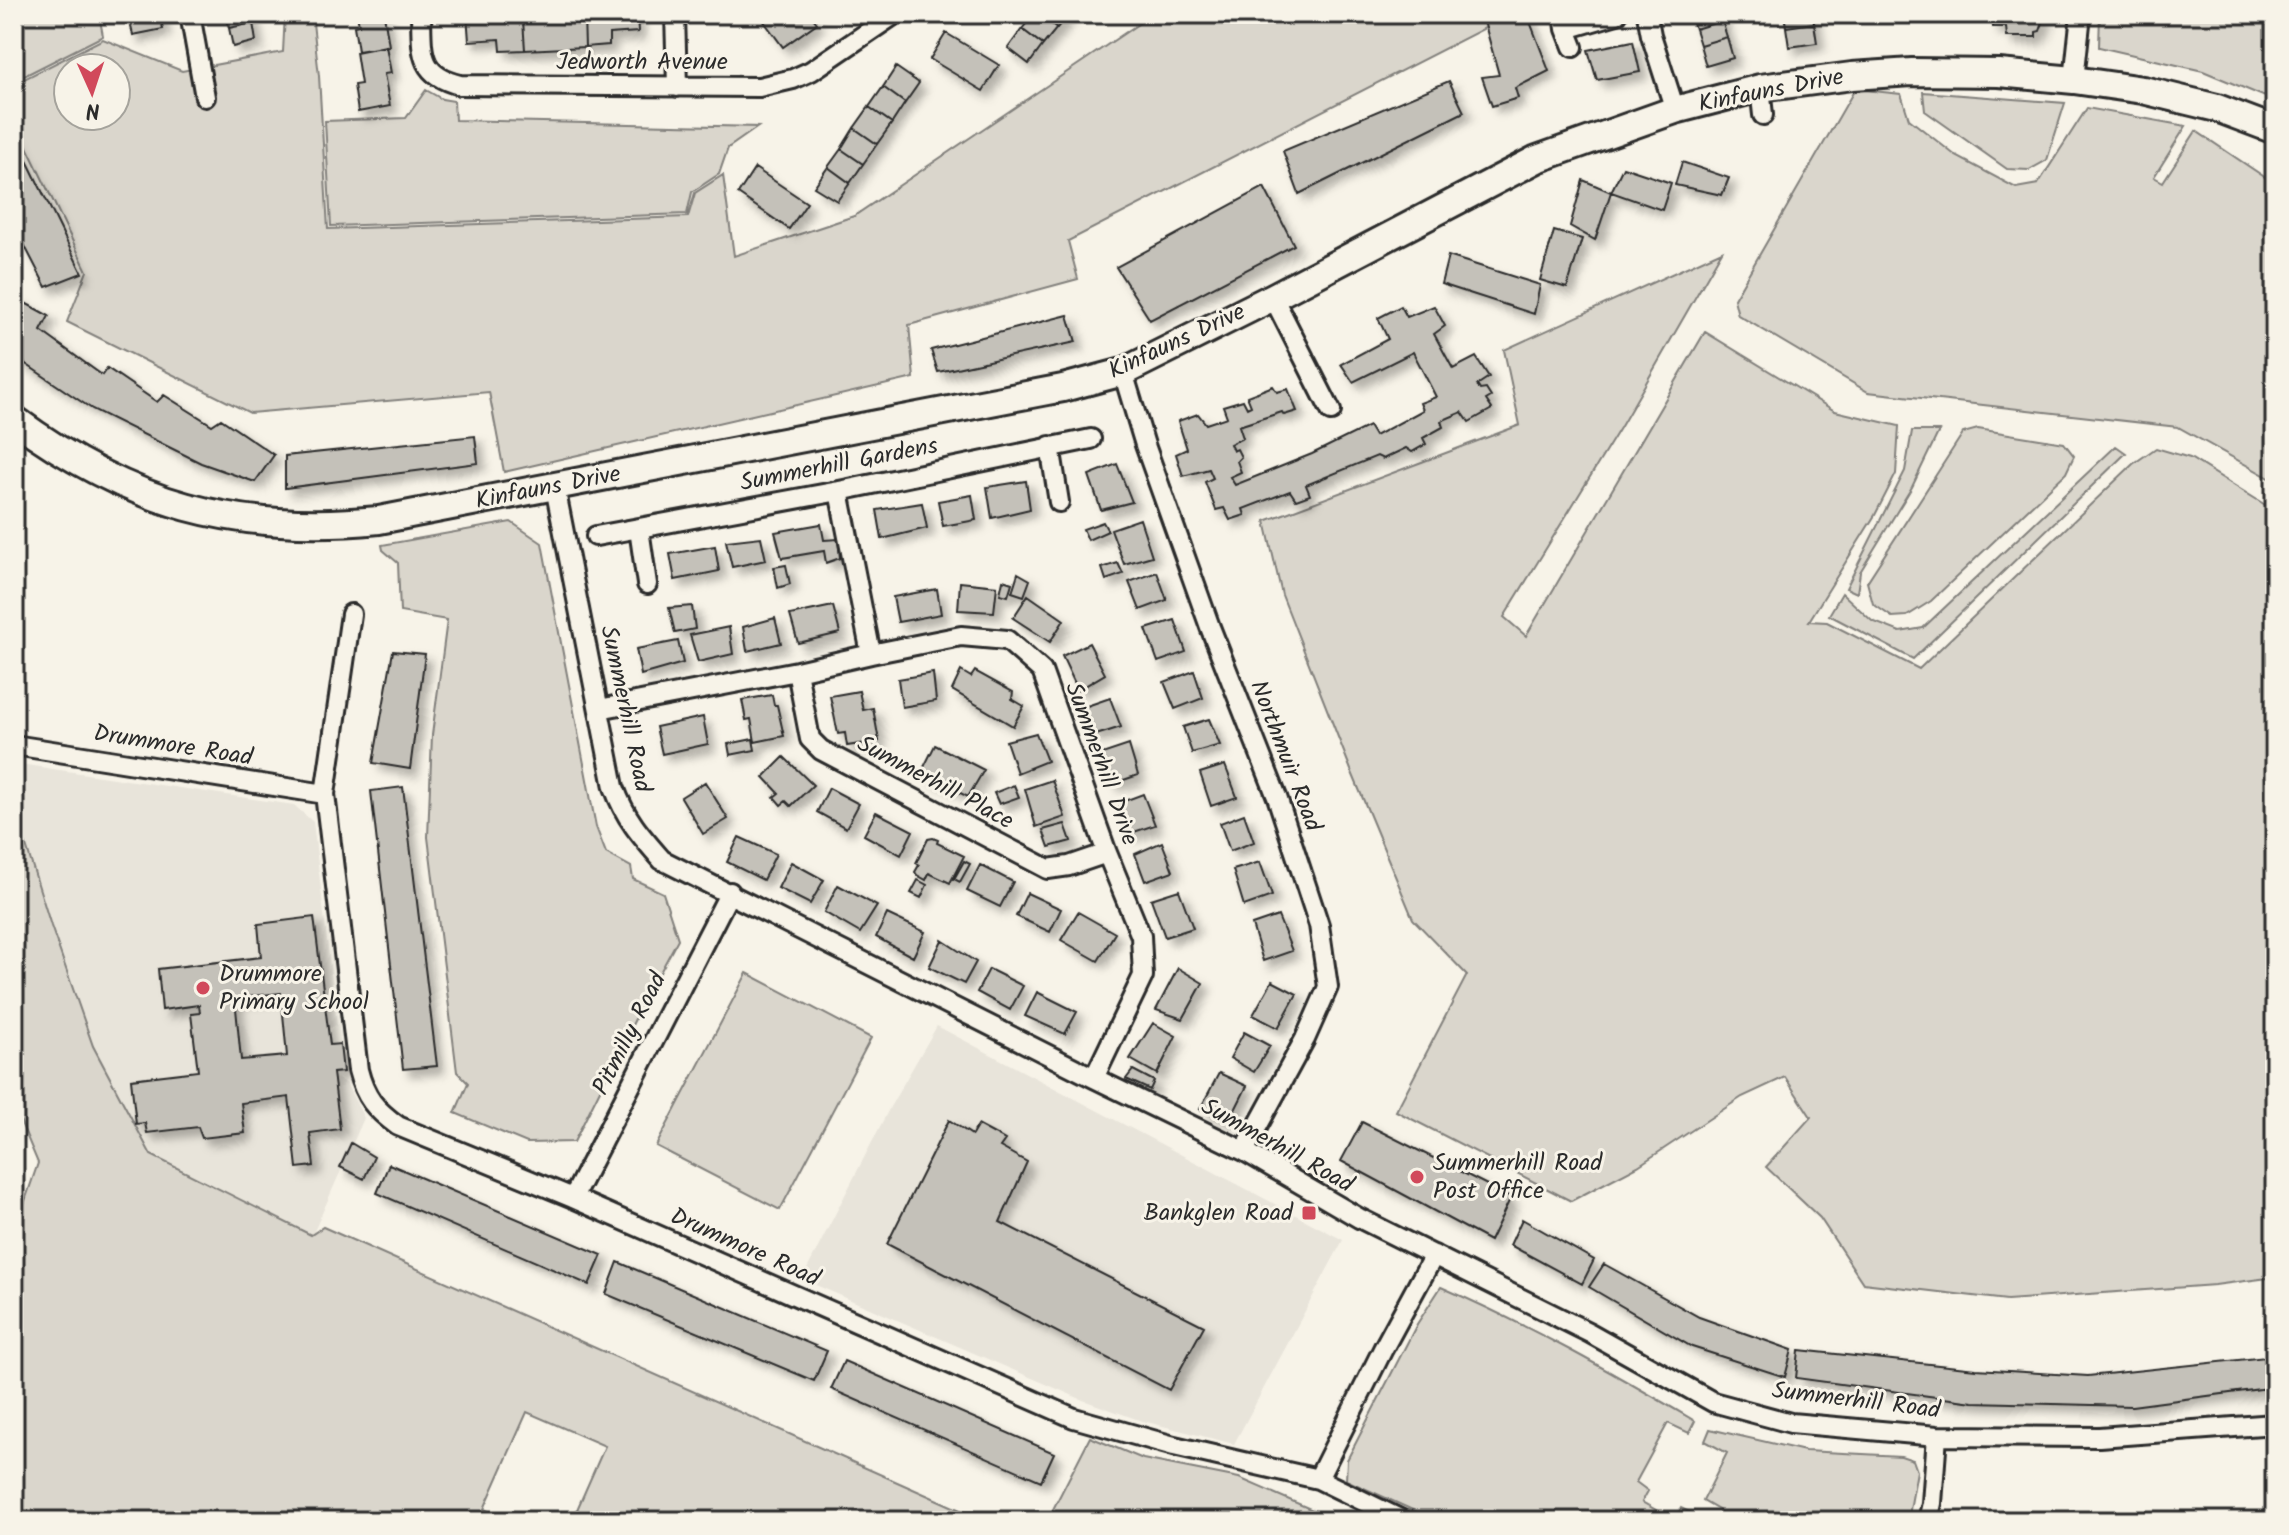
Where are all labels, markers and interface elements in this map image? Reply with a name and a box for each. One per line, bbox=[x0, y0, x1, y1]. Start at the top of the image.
street label: Jedworth Avenue bbox=[556, 43, 728, 82]
north arrow bbox=[52, 52, 132, 132]
street label: Kinfauns Drive bbox=[1695, 58, 1847, 124]
text: N bbox=[85, 92, 101, 127]
street label: Kinfauns Drive bbox=[1102, 293, 1252, 391]
street label: Summerhill Gardens bbox=[737, 427, 941, 503]
street label: Kinfauns Drive bbox=[472, 455, 624, 521]
street label: Summerhill Road bbox=[588, 622, 662, 797]
street label: Northmuir Road bbox=[1238, 675, 1332, 838]
street label: Summerhill Drive bbox=[1053, 677, 1149, 851]
street label: Drummore Road bbox=[91, 714, 256, 778]
street label: Summerhill Place bbox=[850, 725, 1021, 841]
place label: Drummore Primary School bbox=[219, 955, 369, 1022]
street label: Pitmilly Road bbox=[582, 965, 678, 1102]
marker: Drummore Primary School bbox=[194, 979, 212, 997]
street label: Summerhill Road bbox=[1193, 1088, 1361, 1205]
place label: Summerhill Road Post Office bbox=[1433, 1144, 1603, 1211]
marker: Summerhill Road Post Office bbox=[1408, 1168, 1426, 1186]
place label: Bankglen Road bbox=[1144, 1194, 1294, 1233]
street label: Drummore Road bbox=[664, 1198, 827, 1299]
marker: Bankglen Road bbox=[1300, 1204, 1318, 1222]
street label: Summerhill Road bbox=[1770, 1371, 1943, 1431]

